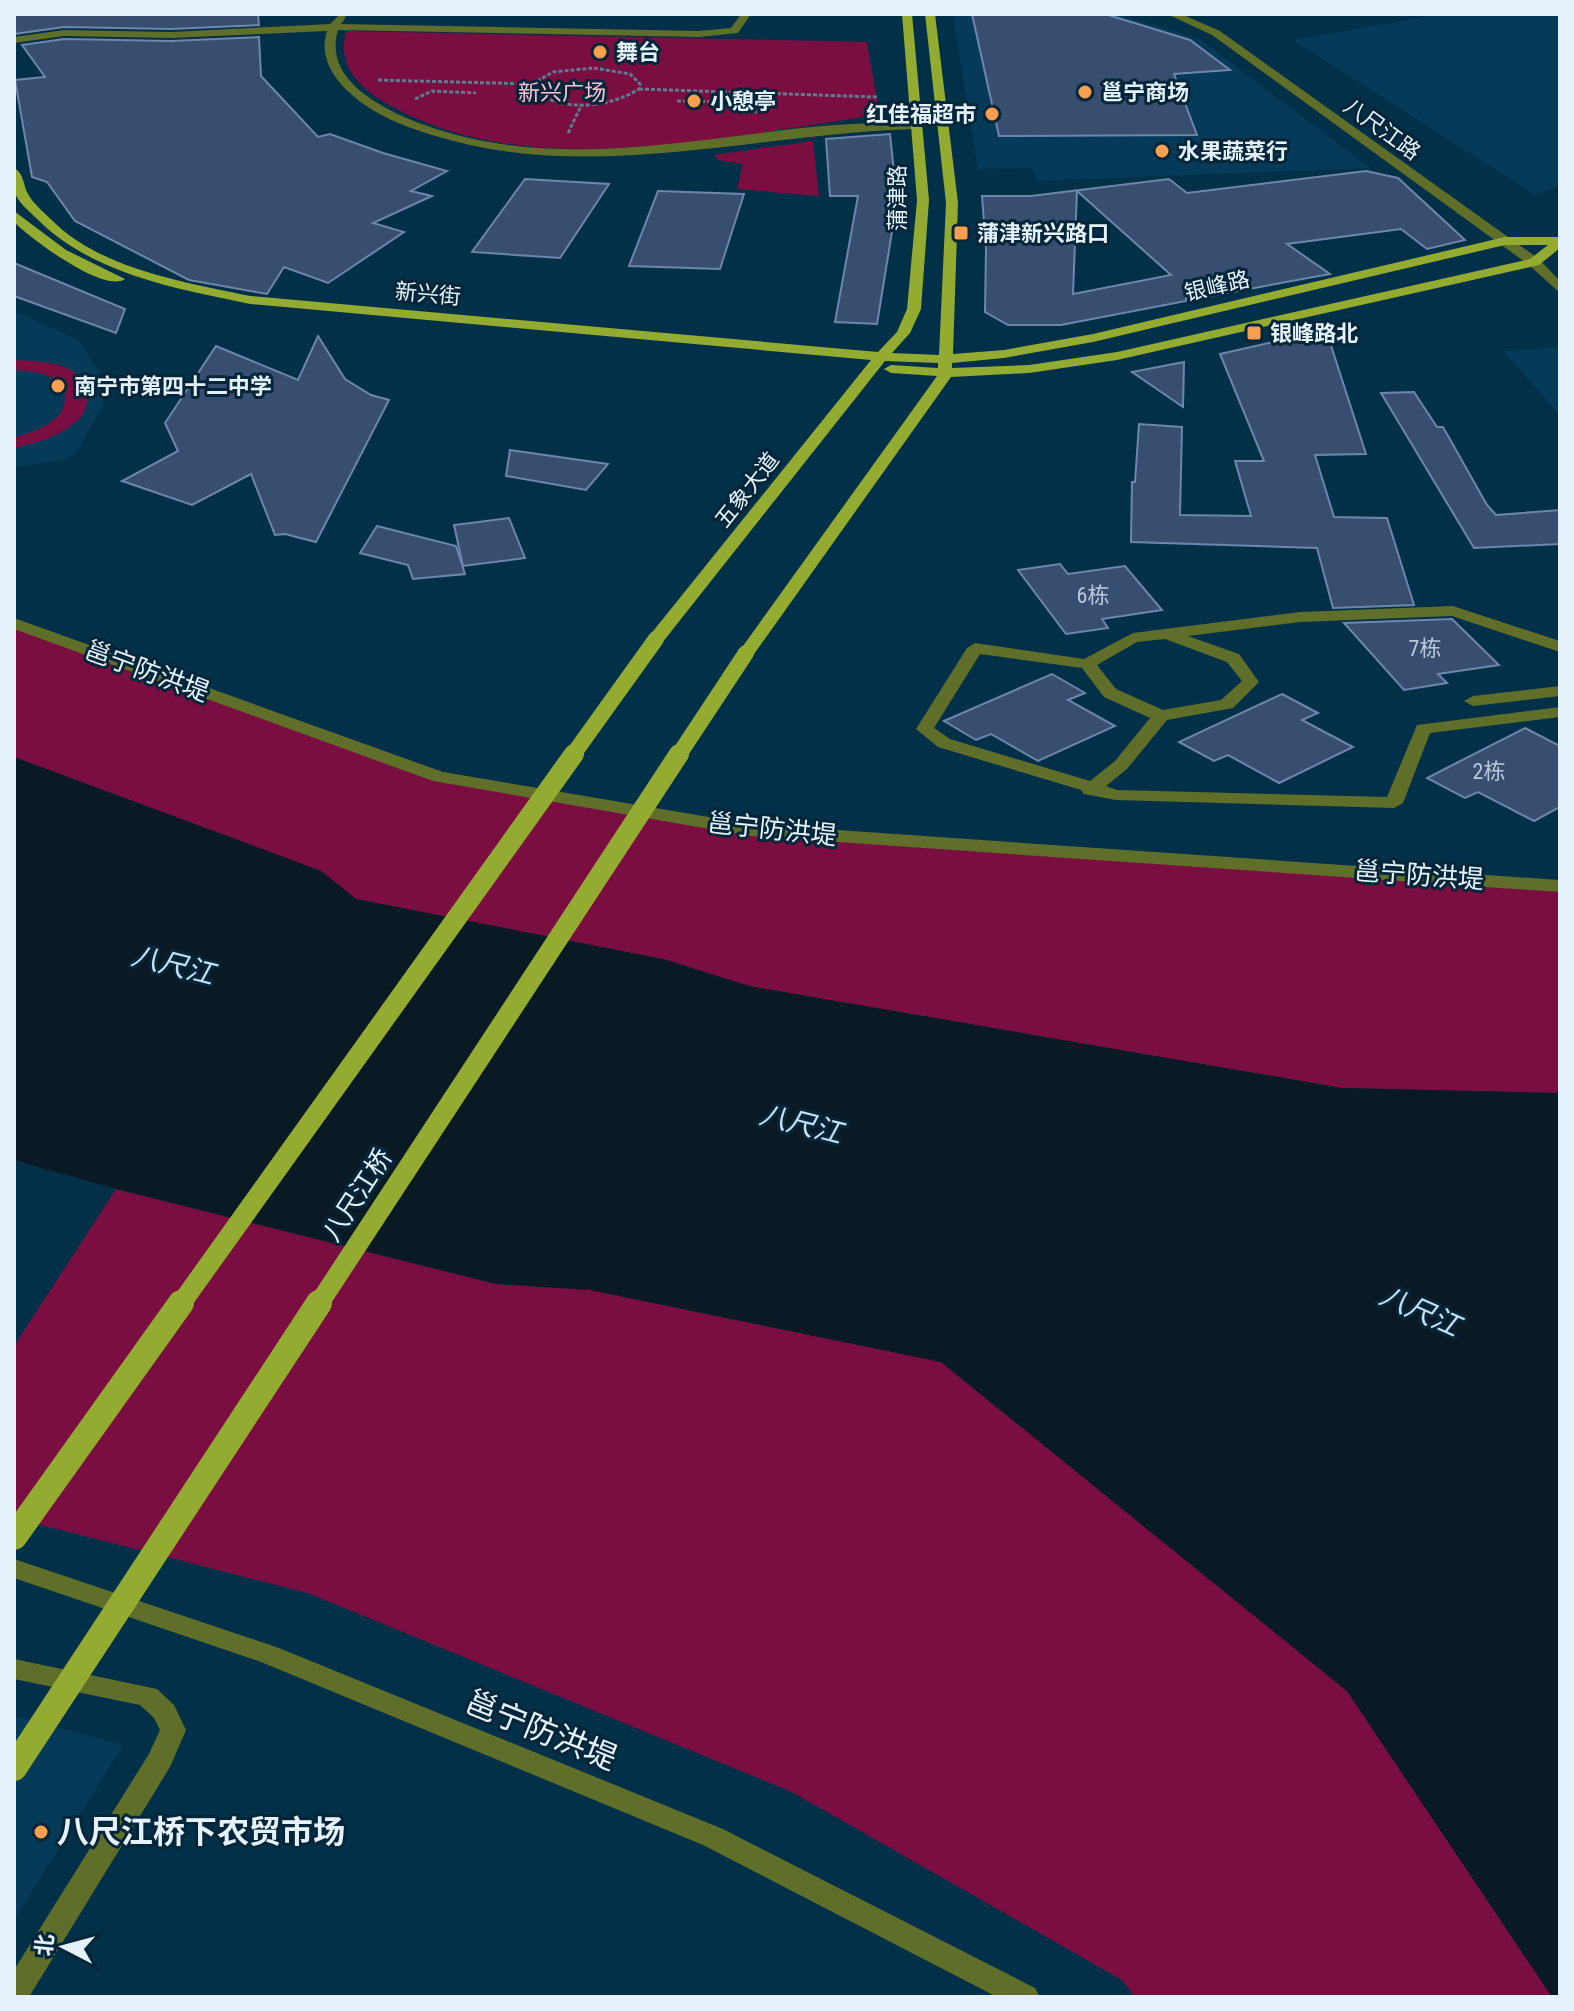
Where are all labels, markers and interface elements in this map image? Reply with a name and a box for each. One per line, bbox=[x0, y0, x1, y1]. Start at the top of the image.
place label: 舞台 bbox=[616, 40, 660, 65]
marker: 舞台 bbox=[591, 43, 609, 61]
park label: 新兴广场 bbox=[518, 80, 606, 105]
place label: 邕宁商场 bbox=[1101, 80, 1189, 105]
marker: 邕宁商场 bbox=[1076, 83, 1094, 101]
place label: 小憩亭 bbox=[710, 89, 776, 114]
marker: 小憩亭 bbox=[685, 92, 703, 110]
street label: 八尺江路 bbox=[1339, 93, 1425, 165]
place label: 红佳福超市 bbox=[866, 102, 976, 127]
marker: 红佳福超市 bbox=[983, 105, 1001, 123]
place label: 水果蔬菜行 bbox=[1178, 139, 1288, 164]
marker: 水果蔬菜行 bbox=[1153, 142, 1171, 160]
street label: 蒲津路 bbox=[885, 165, 910, 231]
place label: 蒲津新兴路口 bbox=[977, 221, 1109, 246]
marker: 蒲津新兴路口 bbox=[952, 224, 970, 242]
street label: 银峰路 bbox=[1182, 266, 1252, 306]
street label: 新兴街 bbox=[394, 279, 462, 309]
place label: 银峰路北 bbox=[1270, 321, 1358, 346]
marker: 银峰路北 bbox=[1245, 324, 1263, 342]
place label: 南宁市第四十二中学 bbox=[74, 374, 272, 399]
marker: 南宁市第四十二中学 bbox=[49, 377, 67, 395]
street label: 五象大道 bbox=[710, 448, 784, 532]
house number: 6栋 bbox=[1077, 583, 1109, 608]
street label: 邕宁防洪堤 bbox=[81, 635, 213, 707]
house number: 7栋 bbox=[1409, 636, 1441, 661]
house number: 2栋 bbox=[1473, 759, 1505, 784]
street label: 邕宁防洪堤 bbox=[706, 807, 838, 851]
street label: 邕宁防洪堤 bbox=[1353, 856, 1485, 894]
water label: 八尺江 bbox=[128, 939, 221, 992]
water label: 八尺江 bbox=[756, 1098, 849, 1151]
street label: 八尺江桥 bbox=[316, 1143, 398, 1247]
water label: 八尺江 bbox=[1375, 1279, 1468, 1344]
street label: 邕宁防洪堤 bbox=[460, 1682, 622, 1778]
place label: 八尺江桥下农贸市场 bbox=[57, 1813, 345, 1851]
marker: 八尺江桥下农贸市场 bbox=[32, 1823, 50, 1841]
north arrow bbox=[24, 1907, 104, 1987]
text: 北 bbox=[31, 1933, 58, 1957]

